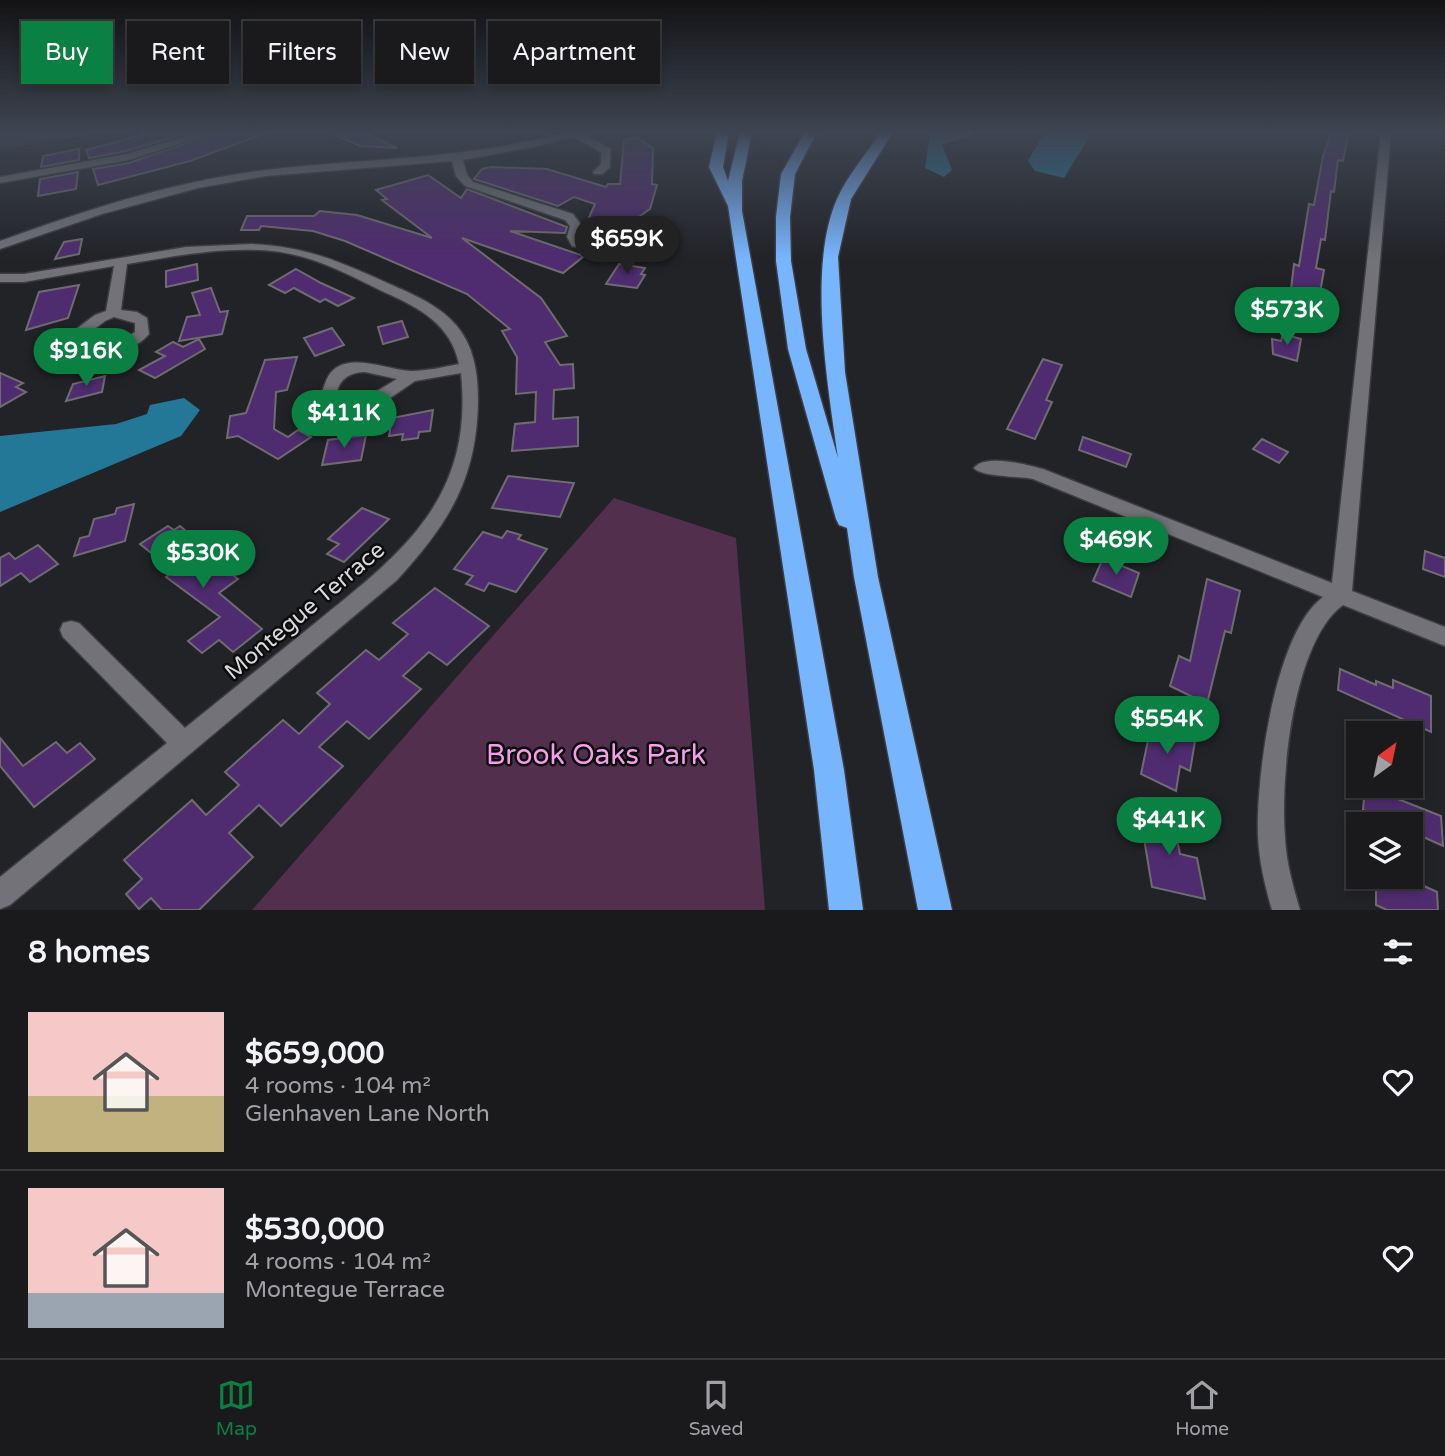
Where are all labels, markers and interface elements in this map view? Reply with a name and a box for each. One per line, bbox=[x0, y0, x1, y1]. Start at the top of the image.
chip: Buy bbox=[21, 21, 113, 84]
chip: Rent bbox=[127, 21, 229, 84]
chip: Filters bbox=[243, 21, 361, 84]
chip: New bbox=[375, 21, 474, 84]
chip: Apartment bbox=[488, 21, 660, 84]
pin: $659K bbox=[578, 216, 676, 276]
text: $659K bbox=[591, 225, 663, 253]
pin: $573K bbox=[1238, 288, 1336, 347]
text: $573K bbox=[1251, 296, 1323, 324]
pin: $916K bbox=[37, 328, 135, 388]
text: $916K bbox=[50, 337, 122, 365]
pin: $411K bbox=[295, 391, 393, 450]
text: $411K bbox=[308, 399, 380, 427]
pin: $469K bbox=[1067, 518, 1165, 577]
text: $469K bbox=[1080, 526, 1152, 554]
pin: $530K bbox=[154, 530, 252, 590]
street label: Montegue Terrace bbox=[219, 536, 391, 686]
text: $530K bbox=[167, 539, 239, 567]
pin: $554K bbox=[1118, 696, 1216, 756]
text: $554K bbox=[1131, 705, 1203, 733]
north arrow bbox=[1346, 721, 1423, 798]
map controls bbox=[1346, 721, 1423, 889]
park label: Brook Oaks Park bbox=[486, 738, 706, 772]
pin: $441K bbox=[1120, 798, 1218, 857]
text: $441K bbox=[1133, 806, 1205, 834]
button: layers bbox=[1346, 812, 1423, 889]
icon: filters bbox=[1379, 933, 1417, 971]
text: 8 homes bbox=[28, 934, 150, 971]
text: $659,000 bbox=[245, 1035, 384, 1072]
icon: home bbox=[84, 1040, 168, 1124]
icon: heart bbox=[1379, 1063, 1417, 1101]
text: 4 rooms · 104 m² bbox=[245, 1072, 431, 1100]
text: Glenhaven Lane North bbox=[245, 1100, 490, 1128]
text: $530,000 bbox=[245, 1211, 384, 1248]
icon: home bbox=[84, 1216, 168, 1300]
icon: heart bbox=[1379, 1239, 1417, 1277]
text: 4 rooms · 104 m² bbox=[245, 1248, 431, 1276]
text: Montegue Terrace bbox=[245, 1276, 445, 1304]
tab: Map bbox=[216, 1376, 257, 1440]
tab: Saved bbox=[689, 1376, 744, 1440]
tab: Home bbox=[1175, 1376, 1229, 1440]

